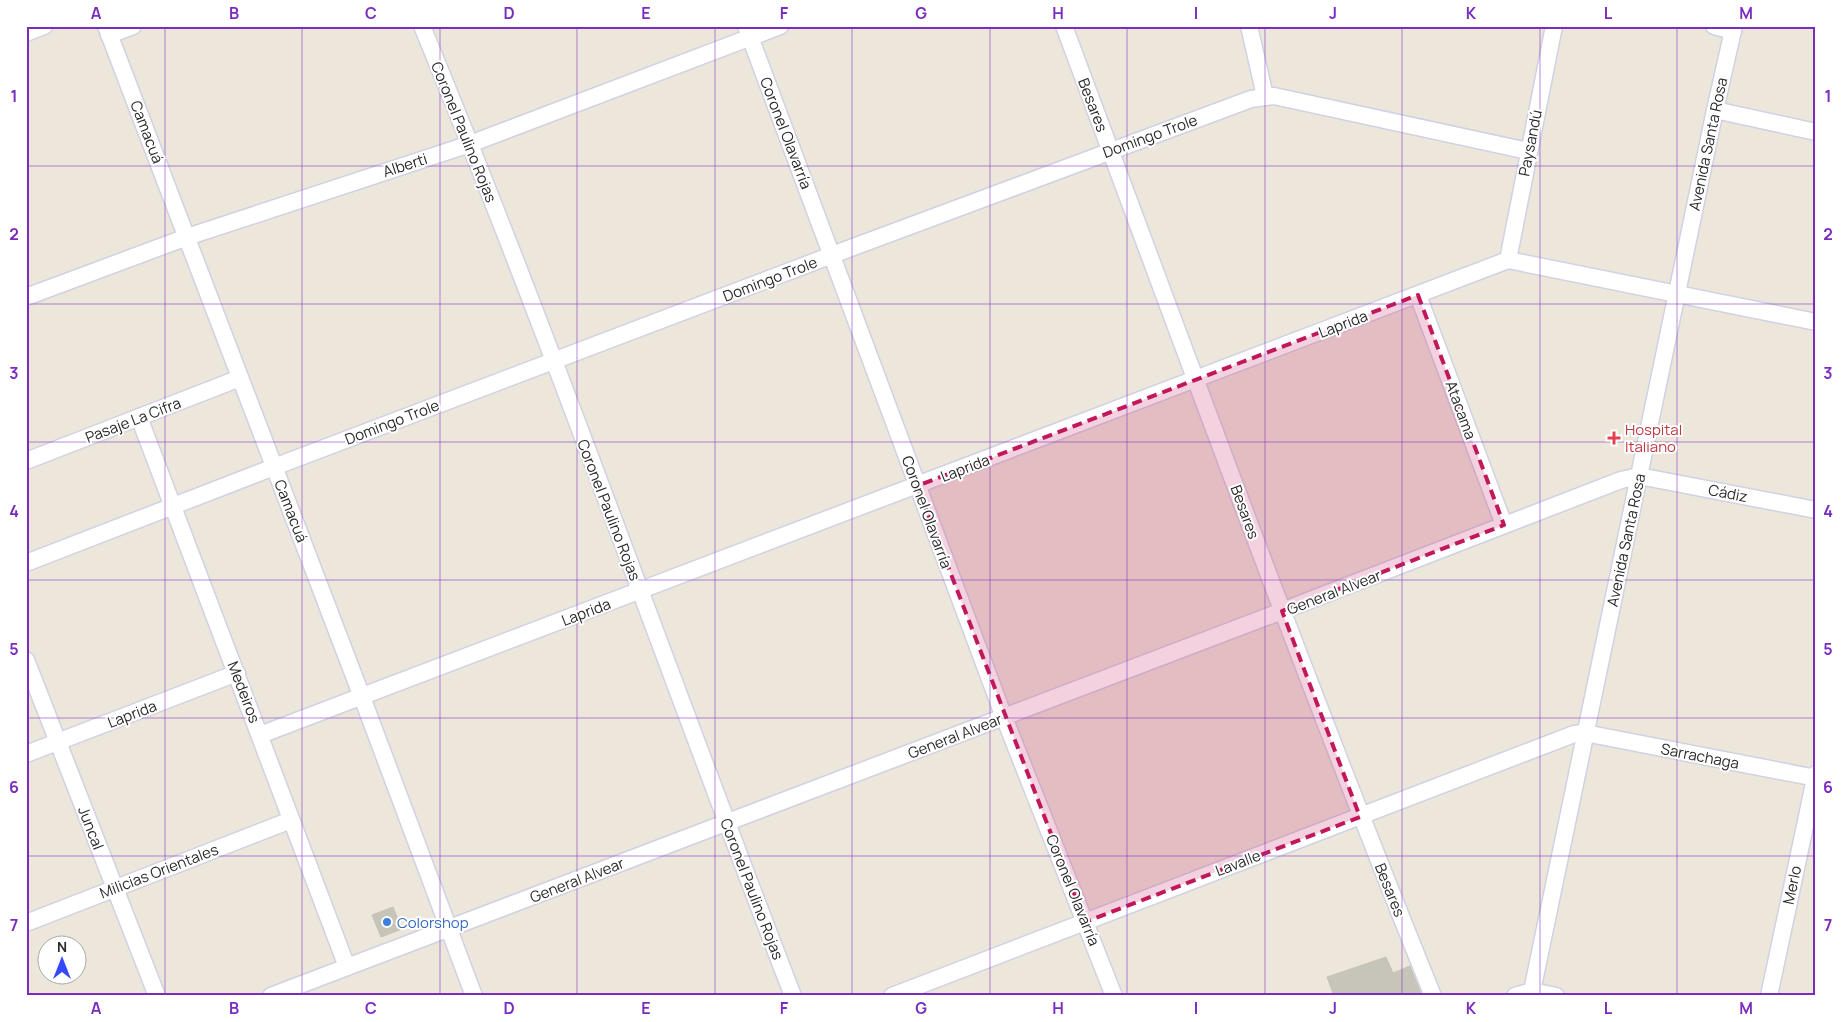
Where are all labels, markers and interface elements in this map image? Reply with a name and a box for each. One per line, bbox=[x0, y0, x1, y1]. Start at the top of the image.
text: A bbox=[91, 2, 102, 24]
text: B bbox=[229, 2, 239, 24]
text: C bbox=[365, 2, 377, 24]
text: D bbox=[503, 2, 515, 24]
text: E bbox=[641, 2, 651, 24]
text: F bbox=[780, 2, 789, 24]
text: G bbox=[915, 2, 927, 24]
text: H bbox=[1052, 2, 1064, 24]
text: I bbox=[1194, 2, 1198, 24]
text: J bbox=[1329, 2, 1337, 24]
text: K bbox=[1466, 2, 1477, 24]
text: L bbox=[1604, 2, 1613, 24]
text: M bbox=[1739, 2, 1753, 24]
street label: Coronel Paulino Rojas bbox=[426, 59, 502, 206]
street label: Coronel Olavarría bbox=[755, 74, 817, 192]
street label: Besares bbox=[1073, 75, 1113, 135]
street label: Avenida Santa Rosa bbox=[1684, 75, 1732, 213]
text: 1 bbox=[10, 85, 18, 107]
text: 1 bbox=[1824, 85, 1832, 107]
street label: Camacuá bbox=[125, 98, 169, 166]
street label: Paysandú bbox=[1513, 108, 1547, 178]
street label: Domingo Trole bbox=[1100, 109, 1201, 163]
street label: Alberti bbox=[380, 148, 430, 182]
text: 2 bbox=[9, 223, 19, 245]
text: 2 bbox=[1823, 223, 1833, 245]
street label: Domingo Trole bbox=[720, 251, 820, 307]
street label: Laprida bbox=[1315, 305, 1371, 343]
text: 3 bbox=[9, 362, 19, 384]
text: 3 bbox=[1823, 362, 1833, 384]
street label: Atacama bbox=[1441, 378, 1481, 442]
street label: Pasaje La Cifra bbox=[82, 392, 184, 448]
street label: Domingo Trole bbox=[342, 394, 442, 450]
place label: Hospital Italiano bbox=[1625, 419, 1682, 457]
marker: Hospital Italiano bbox=[1607, 431, 1621, 445]
street label: Coronel Paulino Rojas bbox=[572, 436, 646, 584]
street label: Laprida bbox=[937, 449, 993, 487]
street label: Coronel Olavarría bbox=[897, 453, 957, 571]
street label: Avenida Santa Rosa bbox=[1602, 471, 1650, 609]
street label: Camacuá bbox=[269, 477, 313, 545]
street label: Cádiz bbox=[1707, 479, 1749, 507]
street label: Besares bbox=[1226, 482, 1264, 542]
text: 4 bbox=[9, 500, 19, 522]
text: 4 bbox=[1823, 500, 1833, 522]
street label: General Alvear bbox=[1284, 564, 1385, 620]
street label: Laprida bbox=[558, 593, 614, 631]
text: 5 bbox=[9, 638, 19, 660]
text: 5 bbox=[1823, 638, 1833, 660]
street label: Medeiros bbox=[223, 658, 265, 726]
street label: Laprida bbox=[104, 695, 160, 733]
street label: General Alvear bbox=[905, 708, 1006, 764]
street label: Sarrachaga bbox=[1659, 738, 1741, 774]
text: 6 bbox=[9, 776, 19, 798]
text: 6 bbox=[1823, 776, 1833, 798]
street label: Juncal bbox=[73, 803, 109, 853]
street label: Coronel Paulino Rojas bbox=[715, 815, 789, 963]
street label: Coronel Olavarría bbox=[1041, 831, 1105, 949]
street label: Milicias Orientales bbox=[97, 839, 222, 903]
street label: Lavalle bbox=[1212, 845, 1264, 881]
street label: General Alvear bbox=[527, 852, 628, 908]
street label: Besares bbox=[1370, 860, 1410, 920]
street label: Merlo bbox=[1778, 864, 1806, 906]
place label: Colorshop bbox=[397, 912, 469, 933]
text: 7 bbox=[10, 914, 18, 936]
text: 7 bbox=[1824, 914, 1832, 936]
marker: Colorshop bbox=[381, 916, 393, 928]
north arrow bbox=[38, 934, 88, 984]
text: N bbox=[57, 937, 67, 956]
text: A bbox=[91, 997, 102, 1019]
text: B bbox=[229, 997, 239, 1019]
text: C bbox=[365, 997, 377, 1019]
text: D bbox=[503, 997, 515, 1019]
text: E bbox=[641, 997, 651, 1019]
text: F bbox=[780, 997, 789, 1019]
text: G bbox=[915, 997, 927, 1019]
text: H bbox=[1052, 997, 1064, 1019]
text: I bbox=[1194, 997, 1198, 1019]
text: J bbox=[1329, 997, 1337, 1019]
text: K bbox=[1466, 997, 1477, 1019]
text: L bbox=[1604, 997, 1613, 1019]
text: M bbox=[1739, 997, 1753, 1019]

